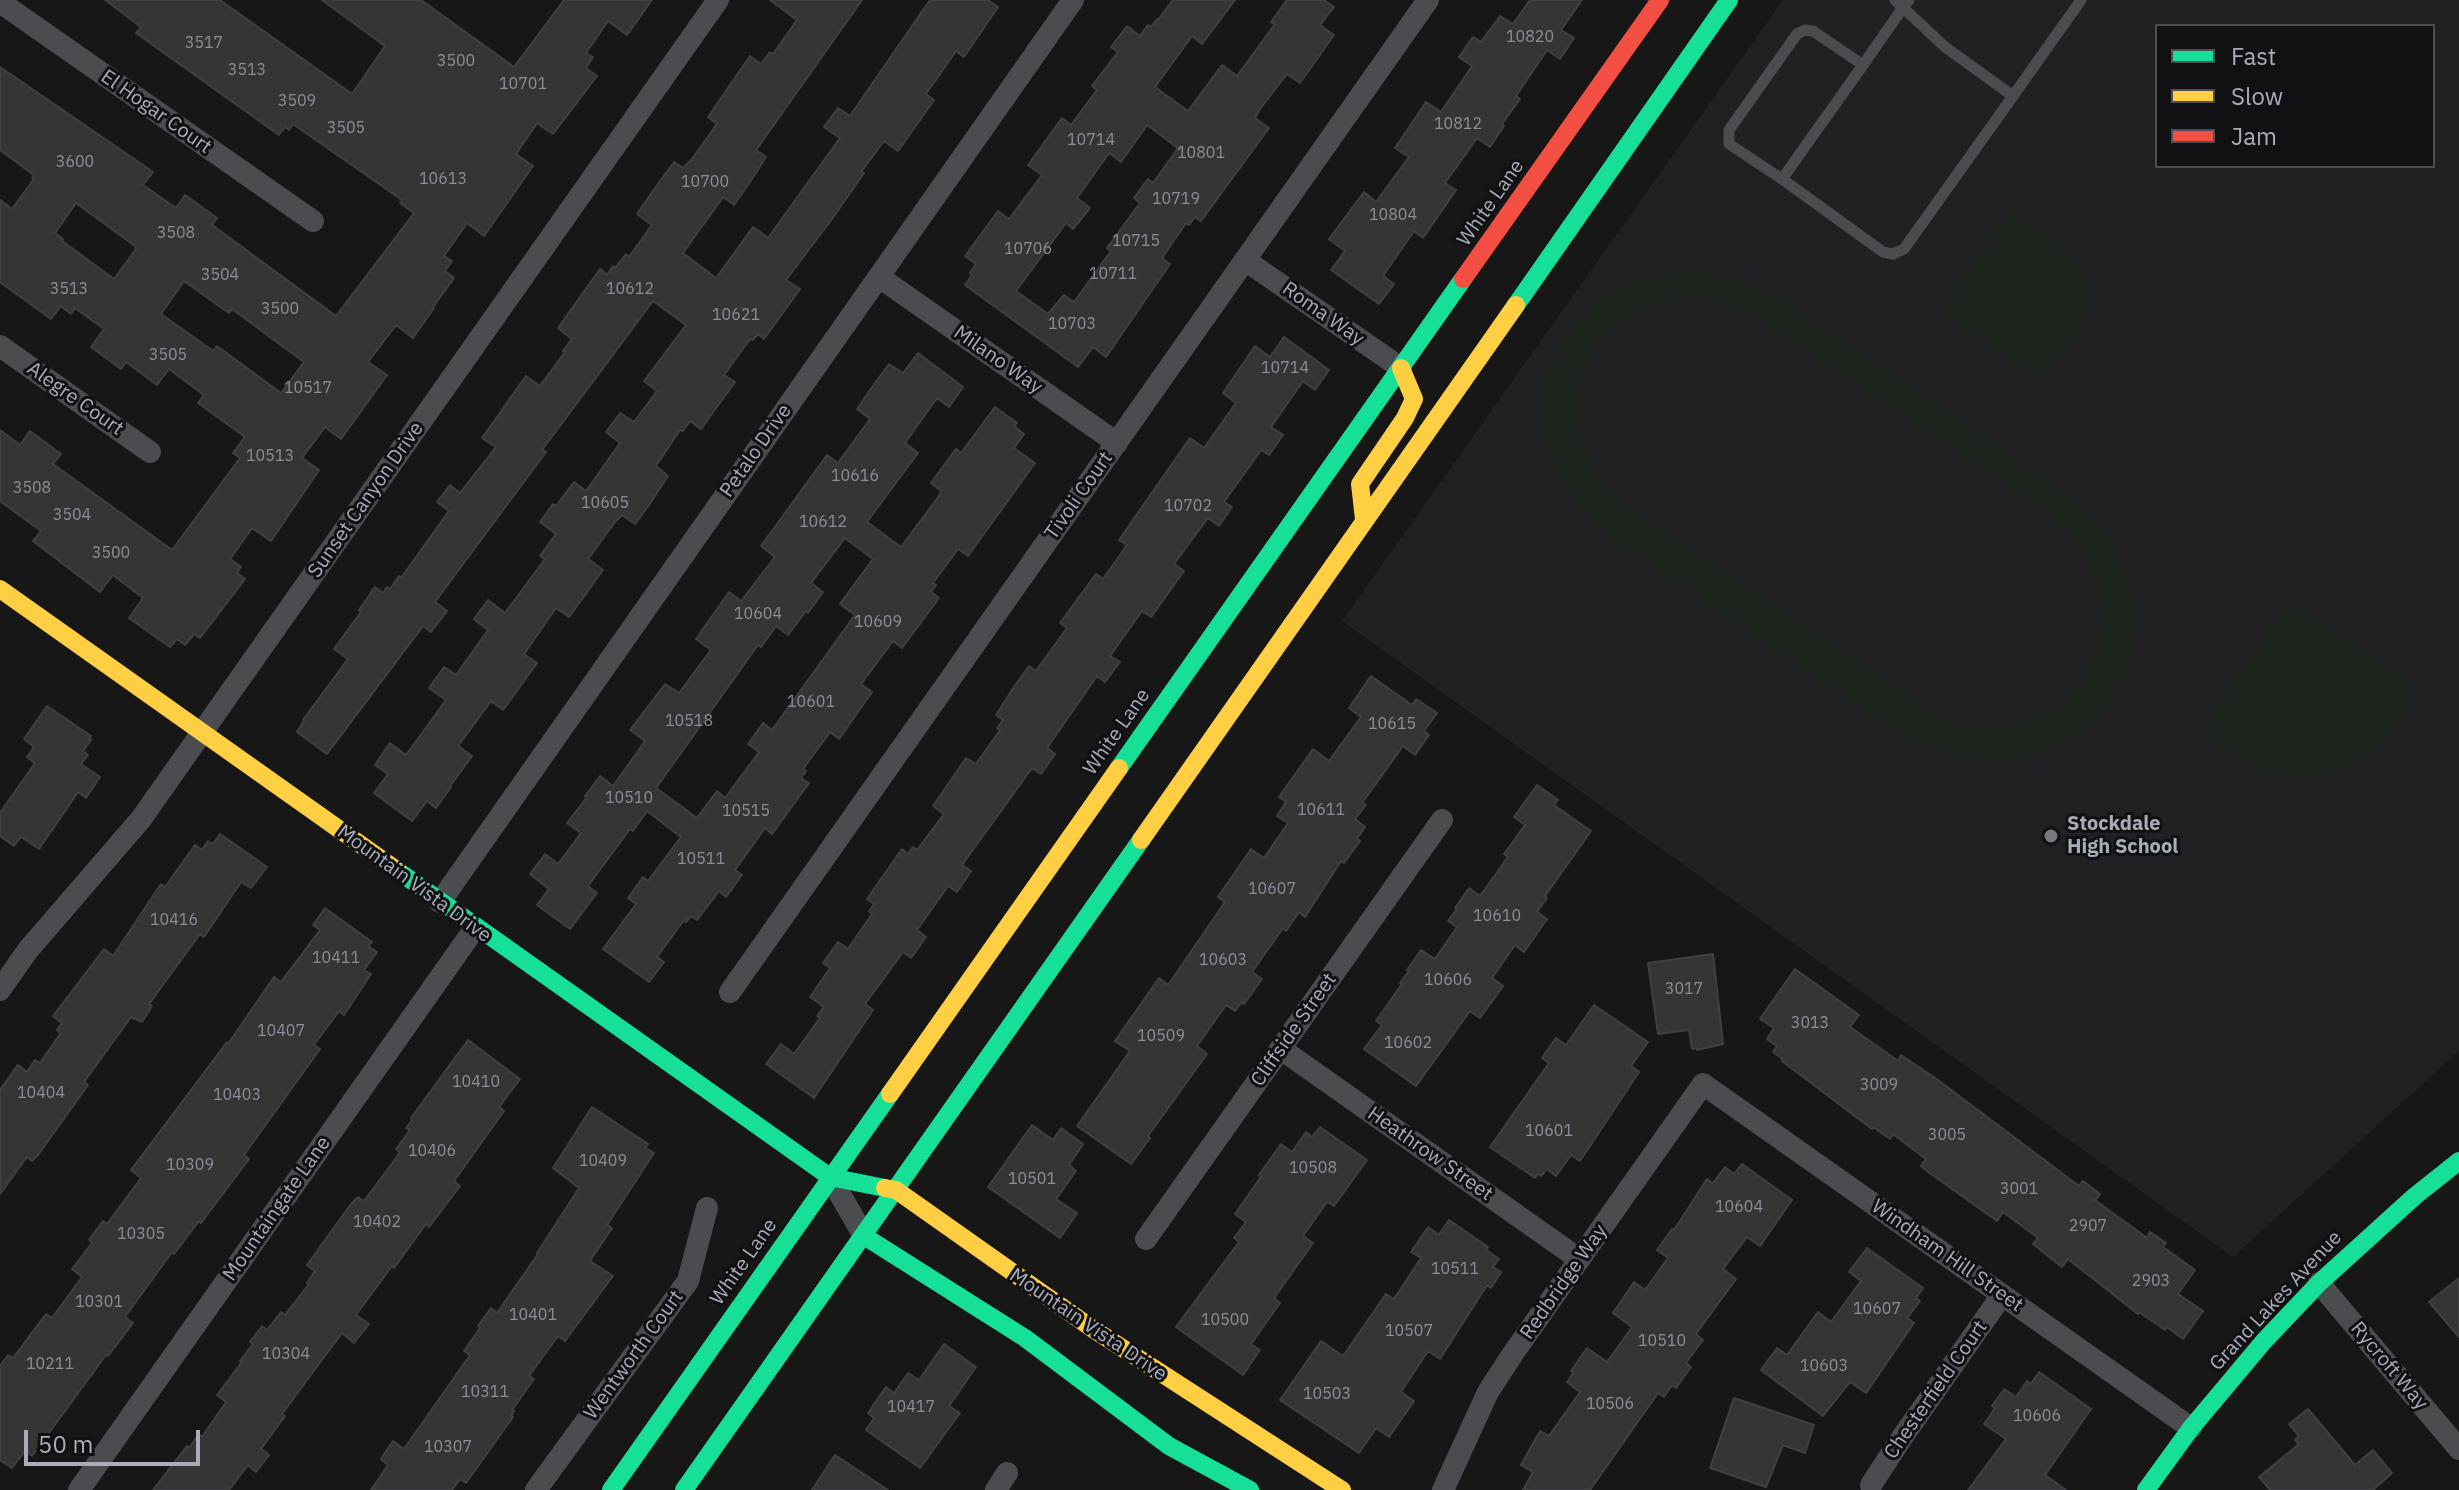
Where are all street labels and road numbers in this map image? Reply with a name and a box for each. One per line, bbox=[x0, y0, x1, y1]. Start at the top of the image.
street label: El Hogar Court bbox=[96, 65, 216, 159]
street label: White Lane bbox=[1453, 155, 1529, 251]
street label: Roma Way bbox=[1277, 277, 1369, 351]
street label: Milano Way bbox=[949, 321, 1047, 399]
street label: Alegre Court bbox=[22, 357, 128, 441]
street label: Petalo Drive bbox=[715, 400, 797, 502]
street label: Sunset Canyon Drive bbox=[303, 417, 429, 583]
street label: Tivoli Court bbox=[1040, 447, 1118, 545]
street label: White Lane bbox=[1079, 684, 1155, 780]
street label: Mountain Vista Drive bbox=[332, 820, 496, 948]
street label: Cliffside Street bbox=[1246, 969, 1342, 1091]
street label: Heathrow Street bbox=[1363, 1102, 1497, 1206]
street label: Mountaingate Lane bbox=[218, 1132, 336, 1286]
street label: Windham Hill Street bbox=[1867, 1195, 2027, 1317]
street label: White Lane bbox=[706, 1214, 782, 1310]
street label: Redbridge Way bbox=[1515, 1220, 1613, 1344]
street label: Grand Lakes Avenue bbox=[2205, 1226, 2347, 1376]
street label: Mountain Vista Drive bbox=[1005, 1263, 1171, 1387]
street label: Wentworth Court bbox=[579, 1286, 689, 1424]
street label: Chesterfield Court bbox=[1879, 1316, 1993, 1464]
street label: Rycroft Way bbox=[2345, 1317, 2433, 1415]

